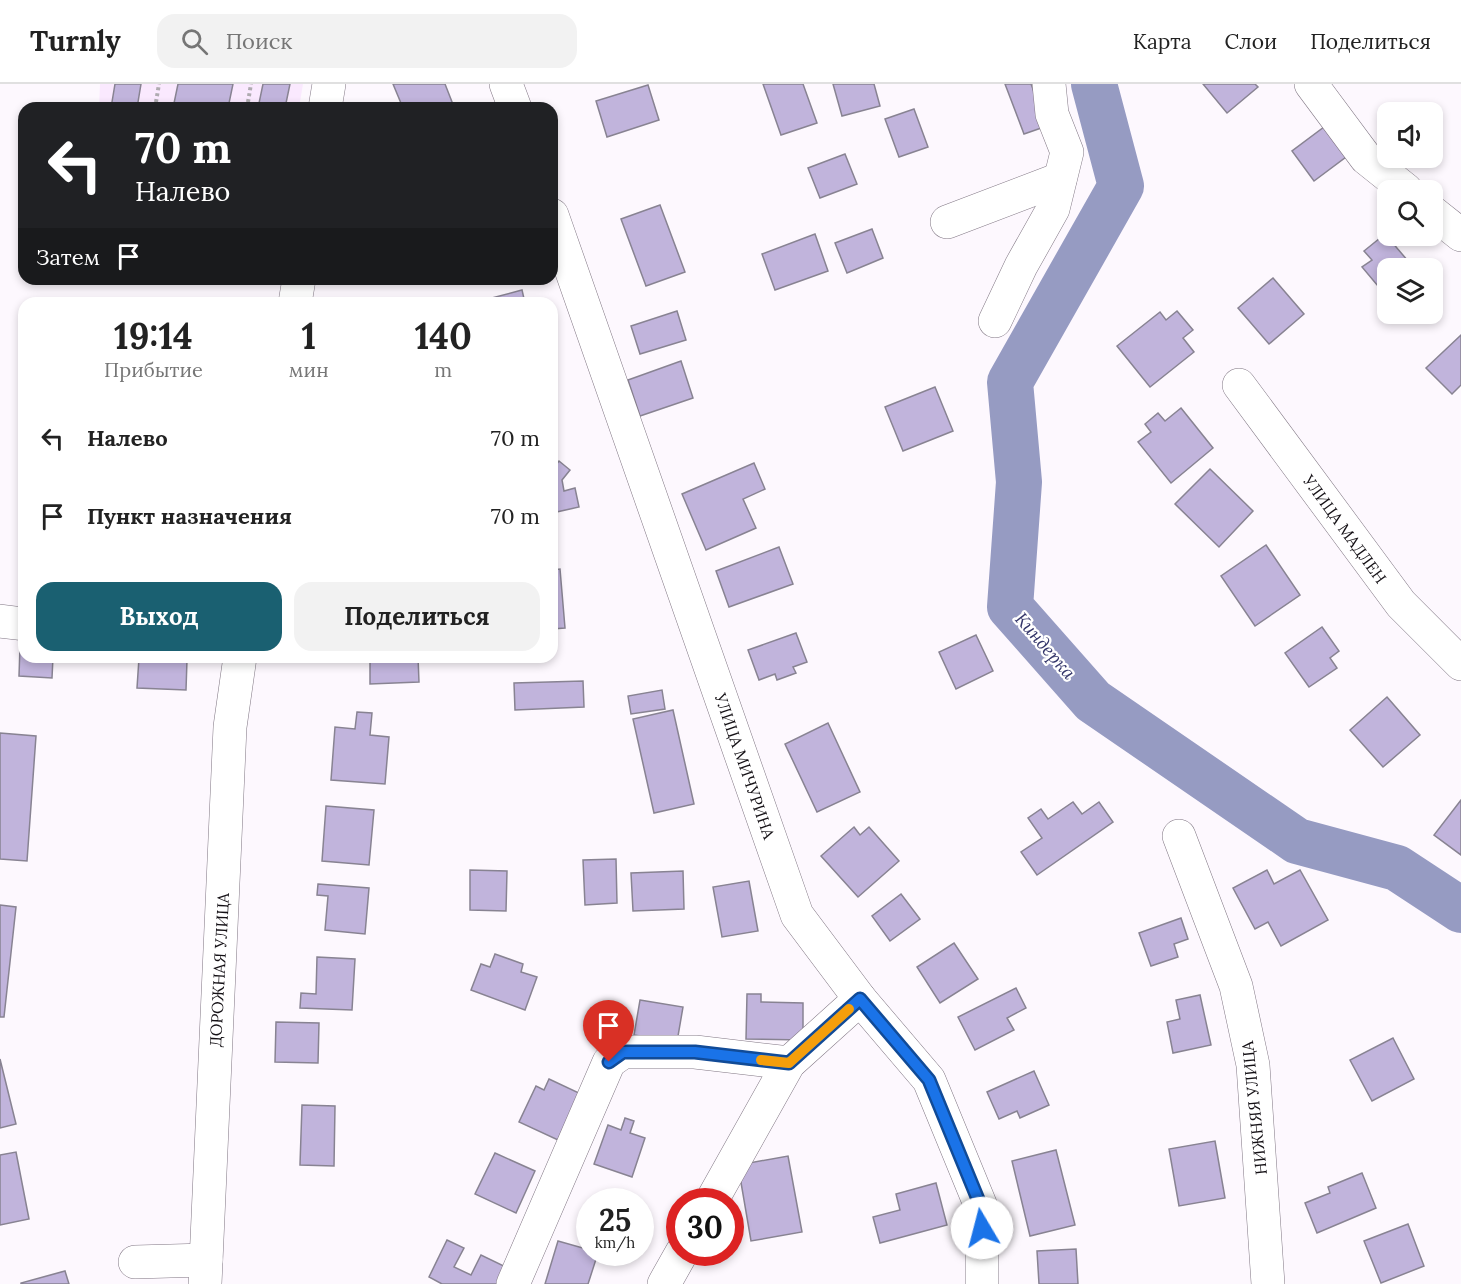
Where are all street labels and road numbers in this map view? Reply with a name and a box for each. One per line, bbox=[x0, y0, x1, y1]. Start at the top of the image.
street label: УЛИЦА МАДЛЕН bbox=[1298, 470, 1391, 587]
street label: УЛИЦА МИЧУРИНА bbox=[710, 689, 780, 843]
street label: ДОРОЖНАЯ УЛИЦА bbox=[205, 891, 233, 1048]
street label: НИЖНЯЯ УЛИЦА bbox=[1237, 1039, 1271, 1176]

